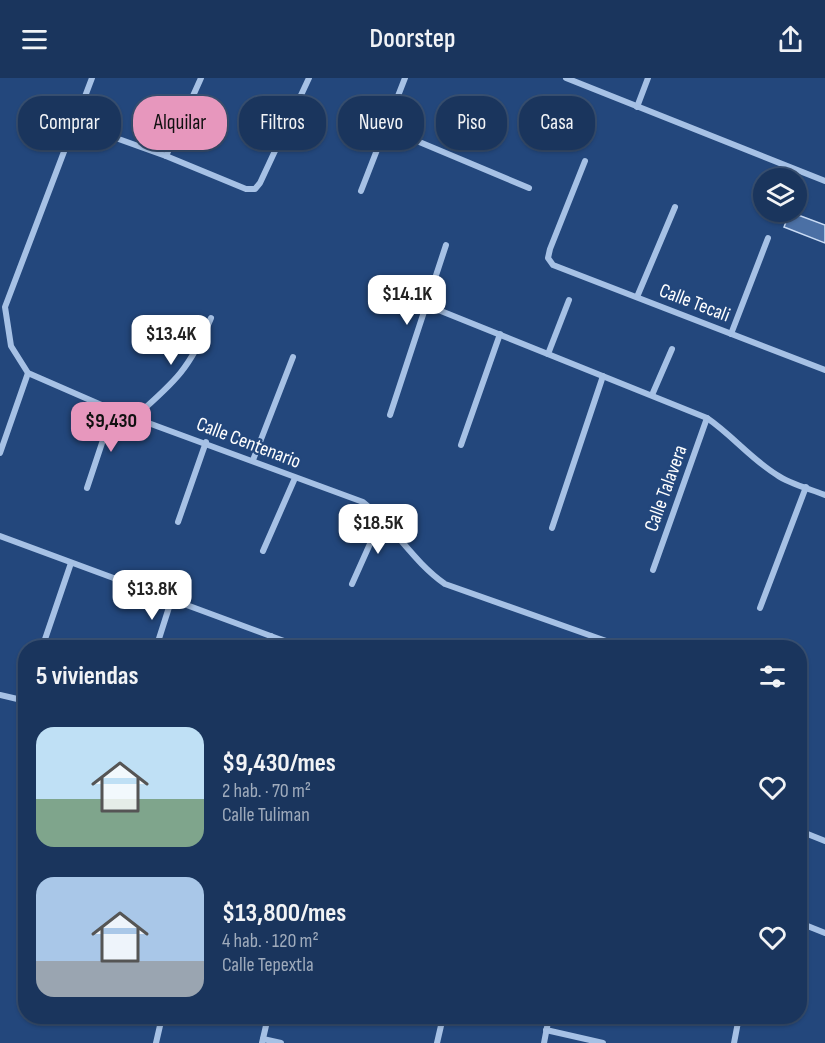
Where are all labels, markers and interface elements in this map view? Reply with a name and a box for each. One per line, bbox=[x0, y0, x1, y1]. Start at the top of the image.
icon: menu bbox=[18, 23, 51, 56]
text: Doorstep bbox=[370, 23, 455, 55]
icon: share bbox=[774, 23, 807, 56]
chip: Comprar bbox=[18, 96, 121, 150]
chip: Alquilar bbox=[133, 96, 227, 150]
chip: Filtros bbox=[239, 96, 326, 150]
chip: Nuevo bbox=[338, 96, 424, 150]
chip: Piso bbox=[436, 96, 507, 150]
chip: Casa bbox=[519, 96, 595, 150]
map controls bbox=[753, 168, 807, 222]
button: layers bbox=[753, 168, 807, 222]
pin: $14.1K bbox=[358, 275, 456, 326]
street label: Calle Tecali bbox=[656, 278, 733, 327]
text: $14.1K bbox=[382, 282, 432, 306]
pin: $13.4K bbox=[122, 315, 220, 366]
text: $13.4K bbox=[146, 322, 196, 346]
pin: $9,430 bbox=[62, 402, 160, 453]
text: $9,430 bbox=[85, 409, 137, 433]
street label: Calle Centenario bbox=[193, 412, 304, 474]
street label: Calle Talavera bbox=[639, 442, 693, 535]
pin: $18.5K bbox=[329, 504, 427, 555]
text: $18.5K bbox=[353, 511, 403, 535]
pin: $13.8K bbox=[103, 570, 201, 621]
text: $13.8K bbox=[127, 577, 177, 601]
icon: filters bbox=[756, 660, 789, 693]
text: 5 viviendas bbox=[36, 661, 138, 692]
text: $9,430/mes bbox=[222, 748, 336, 779]
icon: home bbox=[84, 751, 156, 823]
icon: heart bbox=[756, 771, 789, 804]
text: 2 hab. · 70 m² bbox=[222, 779, 311, 803]
text: Calle Tuliman bbox=[222, 803, 310, 827]
text: $13,800/mes bbox=[222, 898, 346, 929]
icon: home bbox=[84, 901, 156, 973]
icon: heart bbox=[756, 921, 789, 954]
text: 4 hab. · 120 m² bbox=[222, 929, 319, 953]
text: Calle Tepextla bbox=[222, 953, 314, 977]

